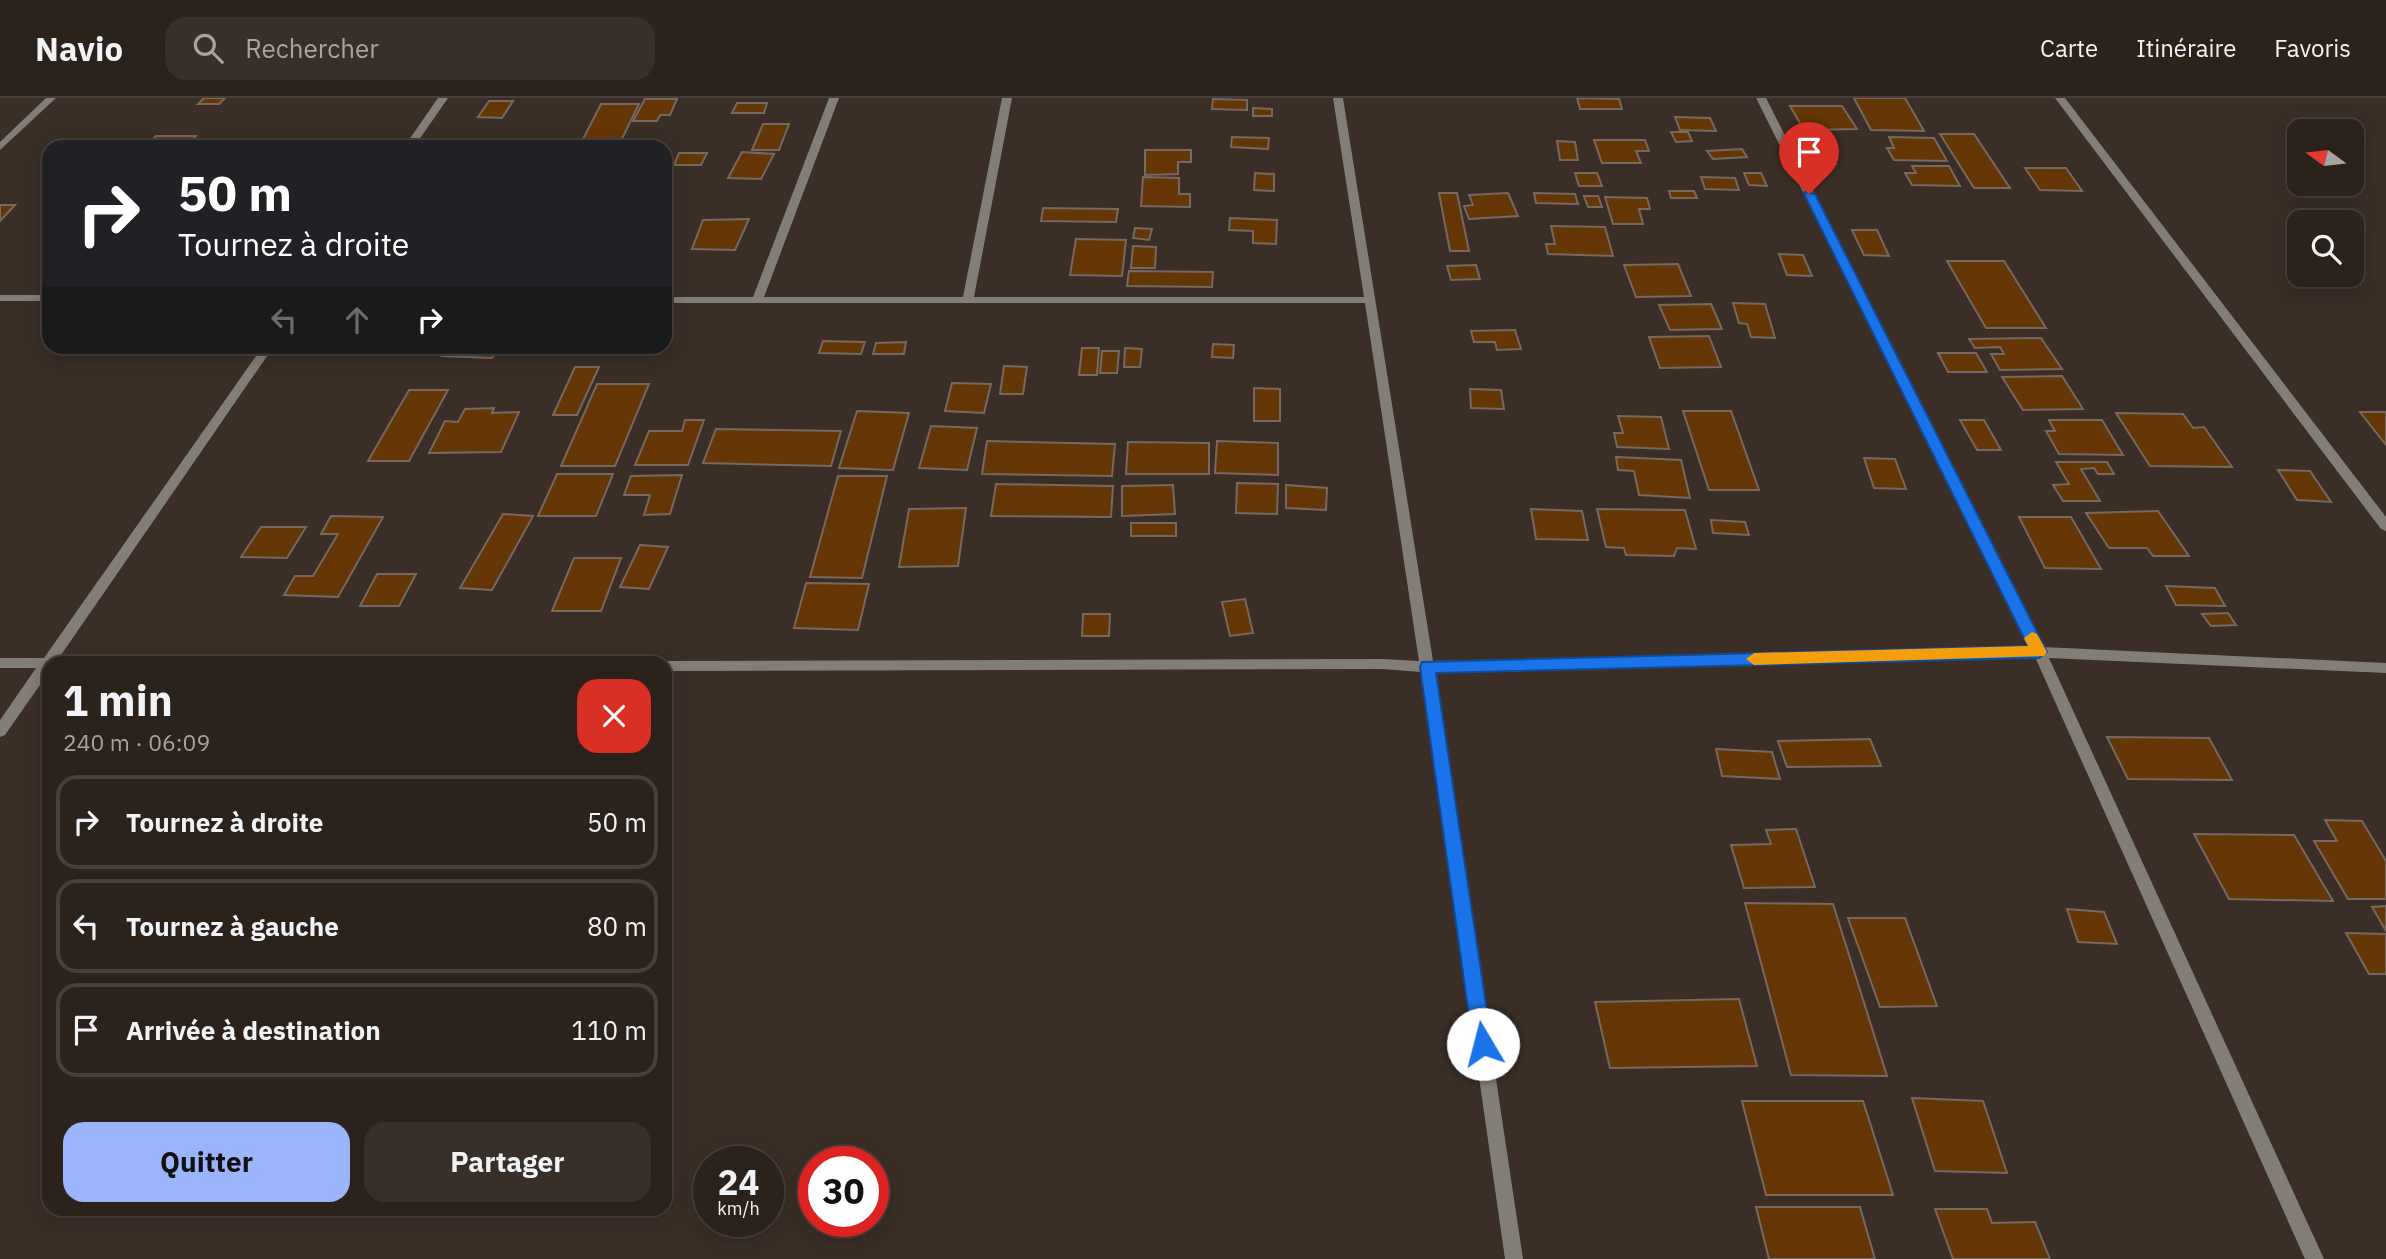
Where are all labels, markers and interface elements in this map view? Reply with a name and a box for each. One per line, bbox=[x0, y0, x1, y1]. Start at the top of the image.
search box bbox=[165, 17, 655, 80]
text: Navio bbox=[35, 27, 123, 70]
icon: search bbox=[189, 29, 227, 67]
text: Rechercher bbox=[245, 31, 379, 65]
text: Carte bbox=[2040, 32, 2098, 64]
text: Itinéraire bbox=[2136, 32, 2236, 64]
text: Favoris bbox=[2274, 32, 2351, 64]
north arrow bbox=[2287, 119, 2364, 196]
map controls bbox=[2287, 119, 2364, 287]
pin bbox=[1779, 122, 1839, 194]
icon: arrive bbox=[1790, 133, 1828, 171]
text: 50 m bbox=[178, 161, 292, 224]
icon: right bbox=[63, 168, 154, 259]
button: search bbox=[2287, 210, 2364, 287]
text: Tournez à droite bbox=[178, 223, 409, 265]
icon: left bbox=[265, 301, 303, 339]
icon: ahead bbox=[338, 301, 376, 339]
icon: right bbox=[411, 301, 449, 339]
text: 1 min bbox=[63, 673, 173, 728]
button: close bbox=[577, 679, 651, 753]
text: 240 m · 06:09 bbox=[63, 727, 210, 757]
icon: right bbox=[67, 803, 105, 841]
text: Tournez à droite bbox=[126, 805, 323, 839]
text: 50 m bbox=[587, 805, 647, 839]
icon: left bbox=[67, 907, 105, 945]
text: Tournez à gauche bbox=[126, 909, 339, 943]
text: 80 m bbox=[587, 909, 647, 943]
position arrow bbox=[1446, 1007, 1520, 1081]
icon: arrive bbox=[67, 1011, 105, 1049]
text: Arrivée à destination bbox=[126, 1013, 381, 1047]
text: 110 m bbox=[571, 1013, 647, 1047]
button: Quitter bbox=[63, 1122, 350, 1202]
button: Partager bbox=[364, 1122, 651, 1202]
speed limit sign: 30 bbox=[798, 1146, 889, 1237]
text: 24 bbox=[717, 1159, 760, 1205]
text: km/h bbox=[717, 1197, 760, 1220]

